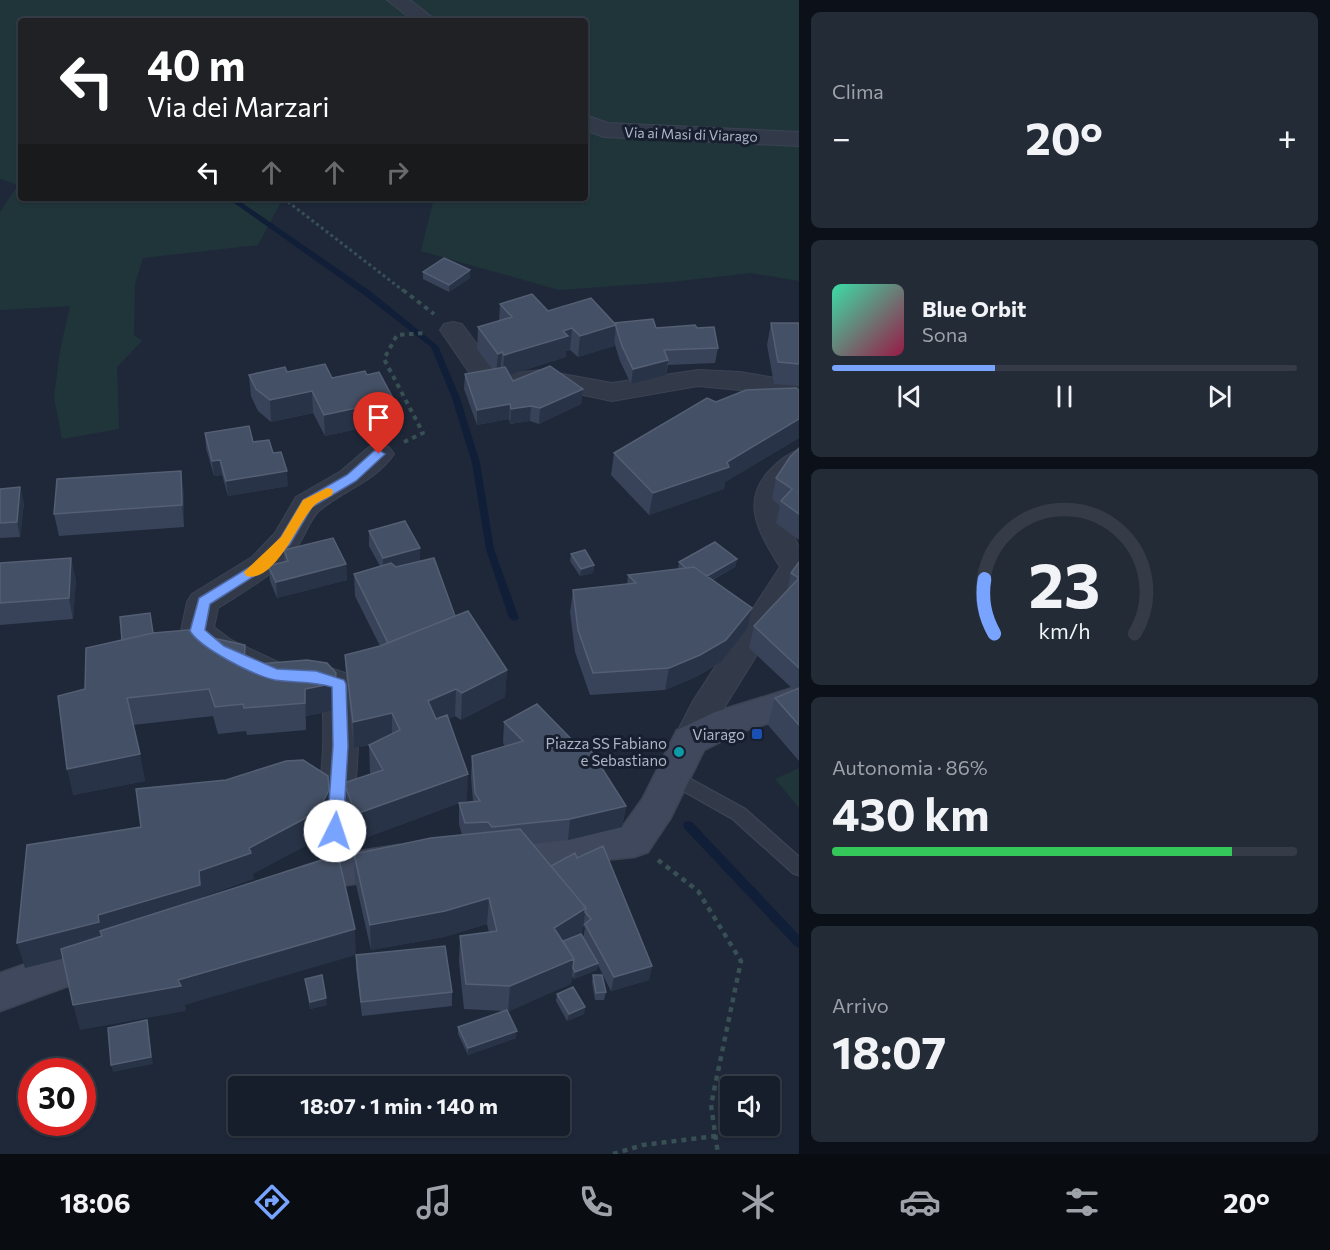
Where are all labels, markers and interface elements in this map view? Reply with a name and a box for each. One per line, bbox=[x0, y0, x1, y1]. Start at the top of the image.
text: 40 m bbox=[147, 38, 245, 90]
icon: left bbox=[48, 42, 126, 120]
text: Clima bbox=[832, 79, 884, 103]
text: Via dei Marzari bbox=[147, 90, 329, 123]
text: 20° bbox=[1025, 109, 1103, 164]
text: − bbox=[832, 116, 851, 157]
text: + bbox=[1278, 116, 1297, 157]
street label: Via ai Masi di Viarago bbox=[624, 123, 758, 145]
icon: left bbox=[192, 156, 225, 189]
icon: ahead bbox=[255, 156, 288, 189]
icon: ahead bbox=[318, 156, 351, 189]
icon: right bbox=[381, 156, 414, 189]
text: Blue Orbit bbox=[922, 295, 1026, 322]
text: Sona bbox=[922, 322, 968, 346]
icon: previous bbox=[893, 380, 926, 413]
icon: pause bbox=[1048, 380, 1081, 413]
icon: next bbox=[1203, 380, 1236, 413]
pin bbox=[353, 392, 404, 454]
icon: arrive bbox=[362, 401, 395, 434]
text: 23 bbox=[1029, 545, 1100, 621]
text: km/h bbox=[1038, 617, 1091, 643]
place label: Viarago bbox=[692, 725, 745, 743]
marker: Viarago bbox=[750, 727, 764, 741]
place label: Piazza SS Fabiano e Sebastiano bbox=[546, 734, 667, 769]
marker: Piazza SS Fabiano e Sebastiano bbox=[672, 745, 686, 759]
text: Autonomia · 86% bbox=[832, 755, 988, 779]
text: 430 km bbox=[832, 785, 989, 840]
position arrow bbox=[303, 799, 367, 863]
text: Arrivo bbox=[832, 993, 889, 1017]
text: 18:07 bbox=[832, 1023, 946, 1078]
speed limit sign: 30 bbox=[18, 1058, 96, 1136]
map controls bbox=[720, 1076, 780, 1136]
button: sound bbox=[720, 1076, 780, 1136]
text: 18:07 · 1 min · 140 m bbox=[300, 1092, 498, 1119]
icon: directions bbox=[251, 1181, 293, 1223]
icon: music bbox=[413, 1181, 455, 1223]
icon: phone bbox=[575, 1181, 617, 1223]
icon: climate bbox=[737, 1181, 779, 1223]
icon: car bbox=[899, 1181, 941, 1223]
icon: filters bbox=[1061, 1181, 1103, 1223]
text: 18:06 bbox=[60, 1186, 131, 1219]
text: 20° bbox=[1223, 1186, 1270, 1219]

